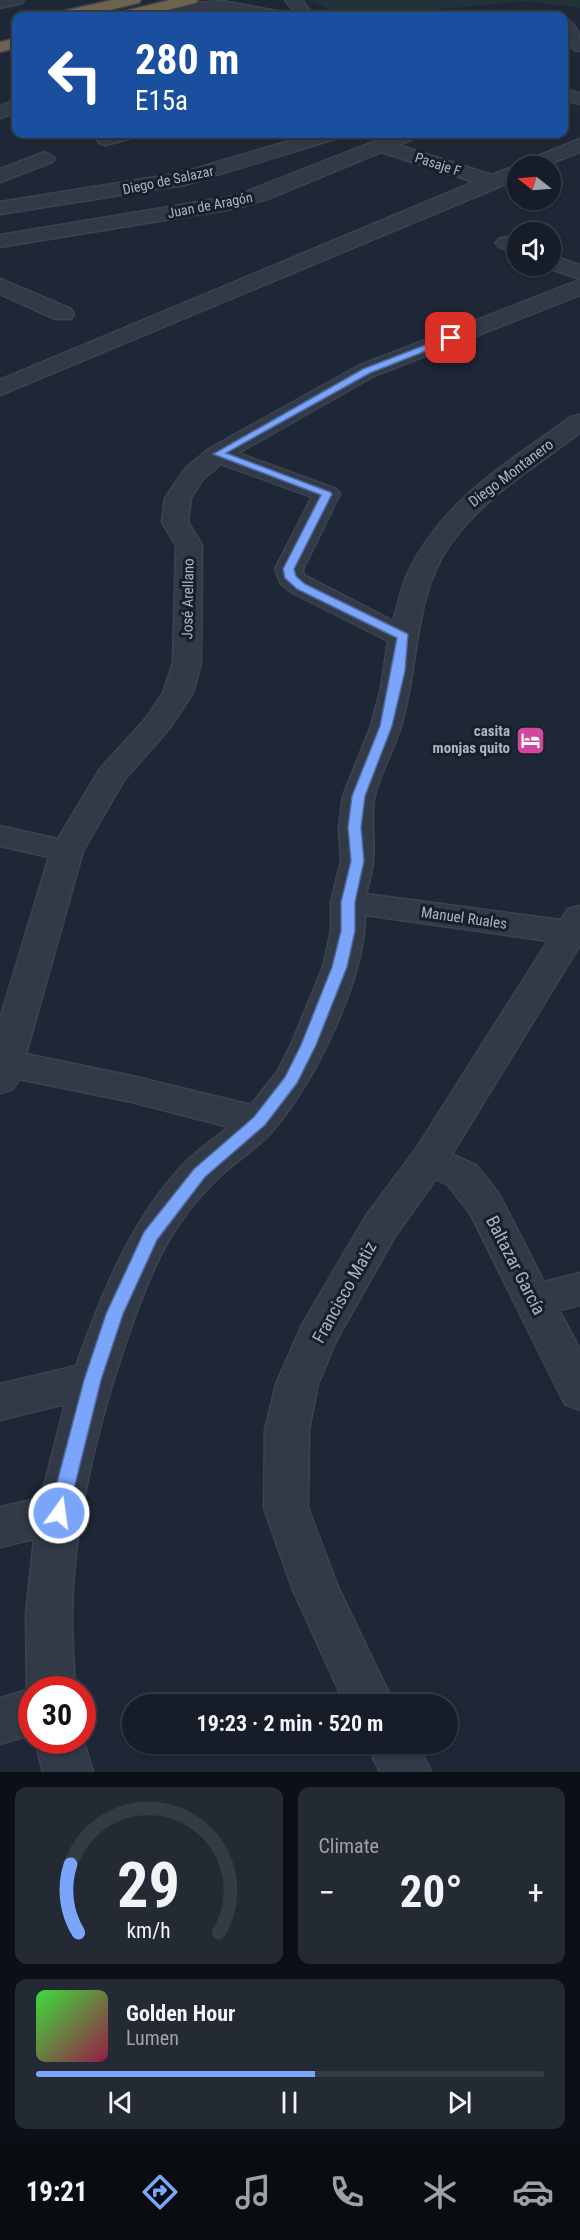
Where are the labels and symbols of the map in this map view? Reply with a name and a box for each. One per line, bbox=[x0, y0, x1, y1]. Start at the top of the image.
street label: Pasaje F bbox=[413, 149, 463, 179]
north arrow bbox=[507, 156, 561, 210]
street label: Diego de Salazar bbox=[121, 163, 215, 197]
street label: Juan de Aragón bbox=[166, 189, 254, 221]
pin bbox=[425, 312, 476, 363]
street label: Diego Montanero bbox=[465, 435, 557, 511]
street label: José Arellano bbox=[178, 558, 198, 640]
place label: casita monjas quito bbox=[433, 722, 510, 757]
hotel icon: casita monjas quito bbox=[515, 724, 547, 756]
street label: Manuel Ruales bbox=[420, 903, 508, 933]
street label: Baltazar García bbox=[482, 1212, 550, 1318]
street label: Francisco Matiz bbox=[308, 1238, 381, 1346]
position arrow bbox=[27, 1481, 91, 1545]
speed limit sign: 30 bbox=[18, 1676, 96, 1754]

